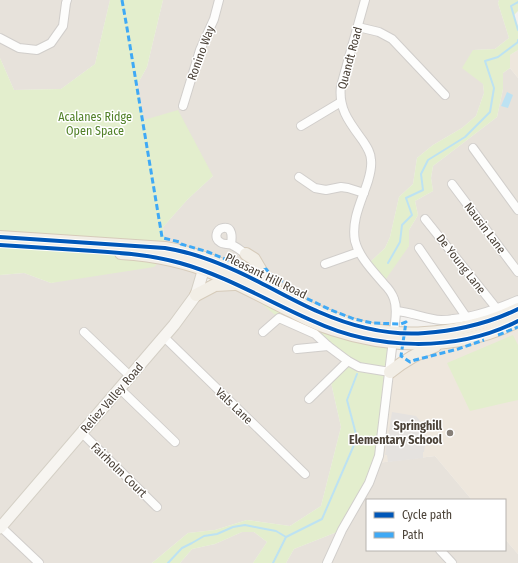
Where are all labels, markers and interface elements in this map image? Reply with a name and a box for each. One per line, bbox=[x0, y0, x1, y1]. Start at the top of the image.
street label: Ronino Way bbox=[185, 23, 218, 82]
street label: Quandt Road bbox=[335, 25, 365, 91]
park label: Acalanes Ridge Open Space bbox=[58, 110, 132, 138]
street label: Nausin Lane bbox=[461, 200, 509, 256]
street label: De Young Lane bbox=[433, 231, 489, 297]
street label: Pleasant Hill Road bbox=[223, 250, 309, 302]
street label: Reliez Valley Road bbox=[78, 360, 146, 436]
street label: Vals Lane bbox=[213, 385, 255, 427]
place label: Springhill Elementary School bbox=[349, 419, 443, 447]
marker: Springhill Elementary School bbox=[445, 428, 455, 438]
street label: Fairholm Court bbox=[88, 440, 150, 500]
legend bbox=[366, 499, 506, 551]
text: Cycle path bbox=[402, 508, 452, 522]
text: Path bbox=[402, 528, 424, 542]

